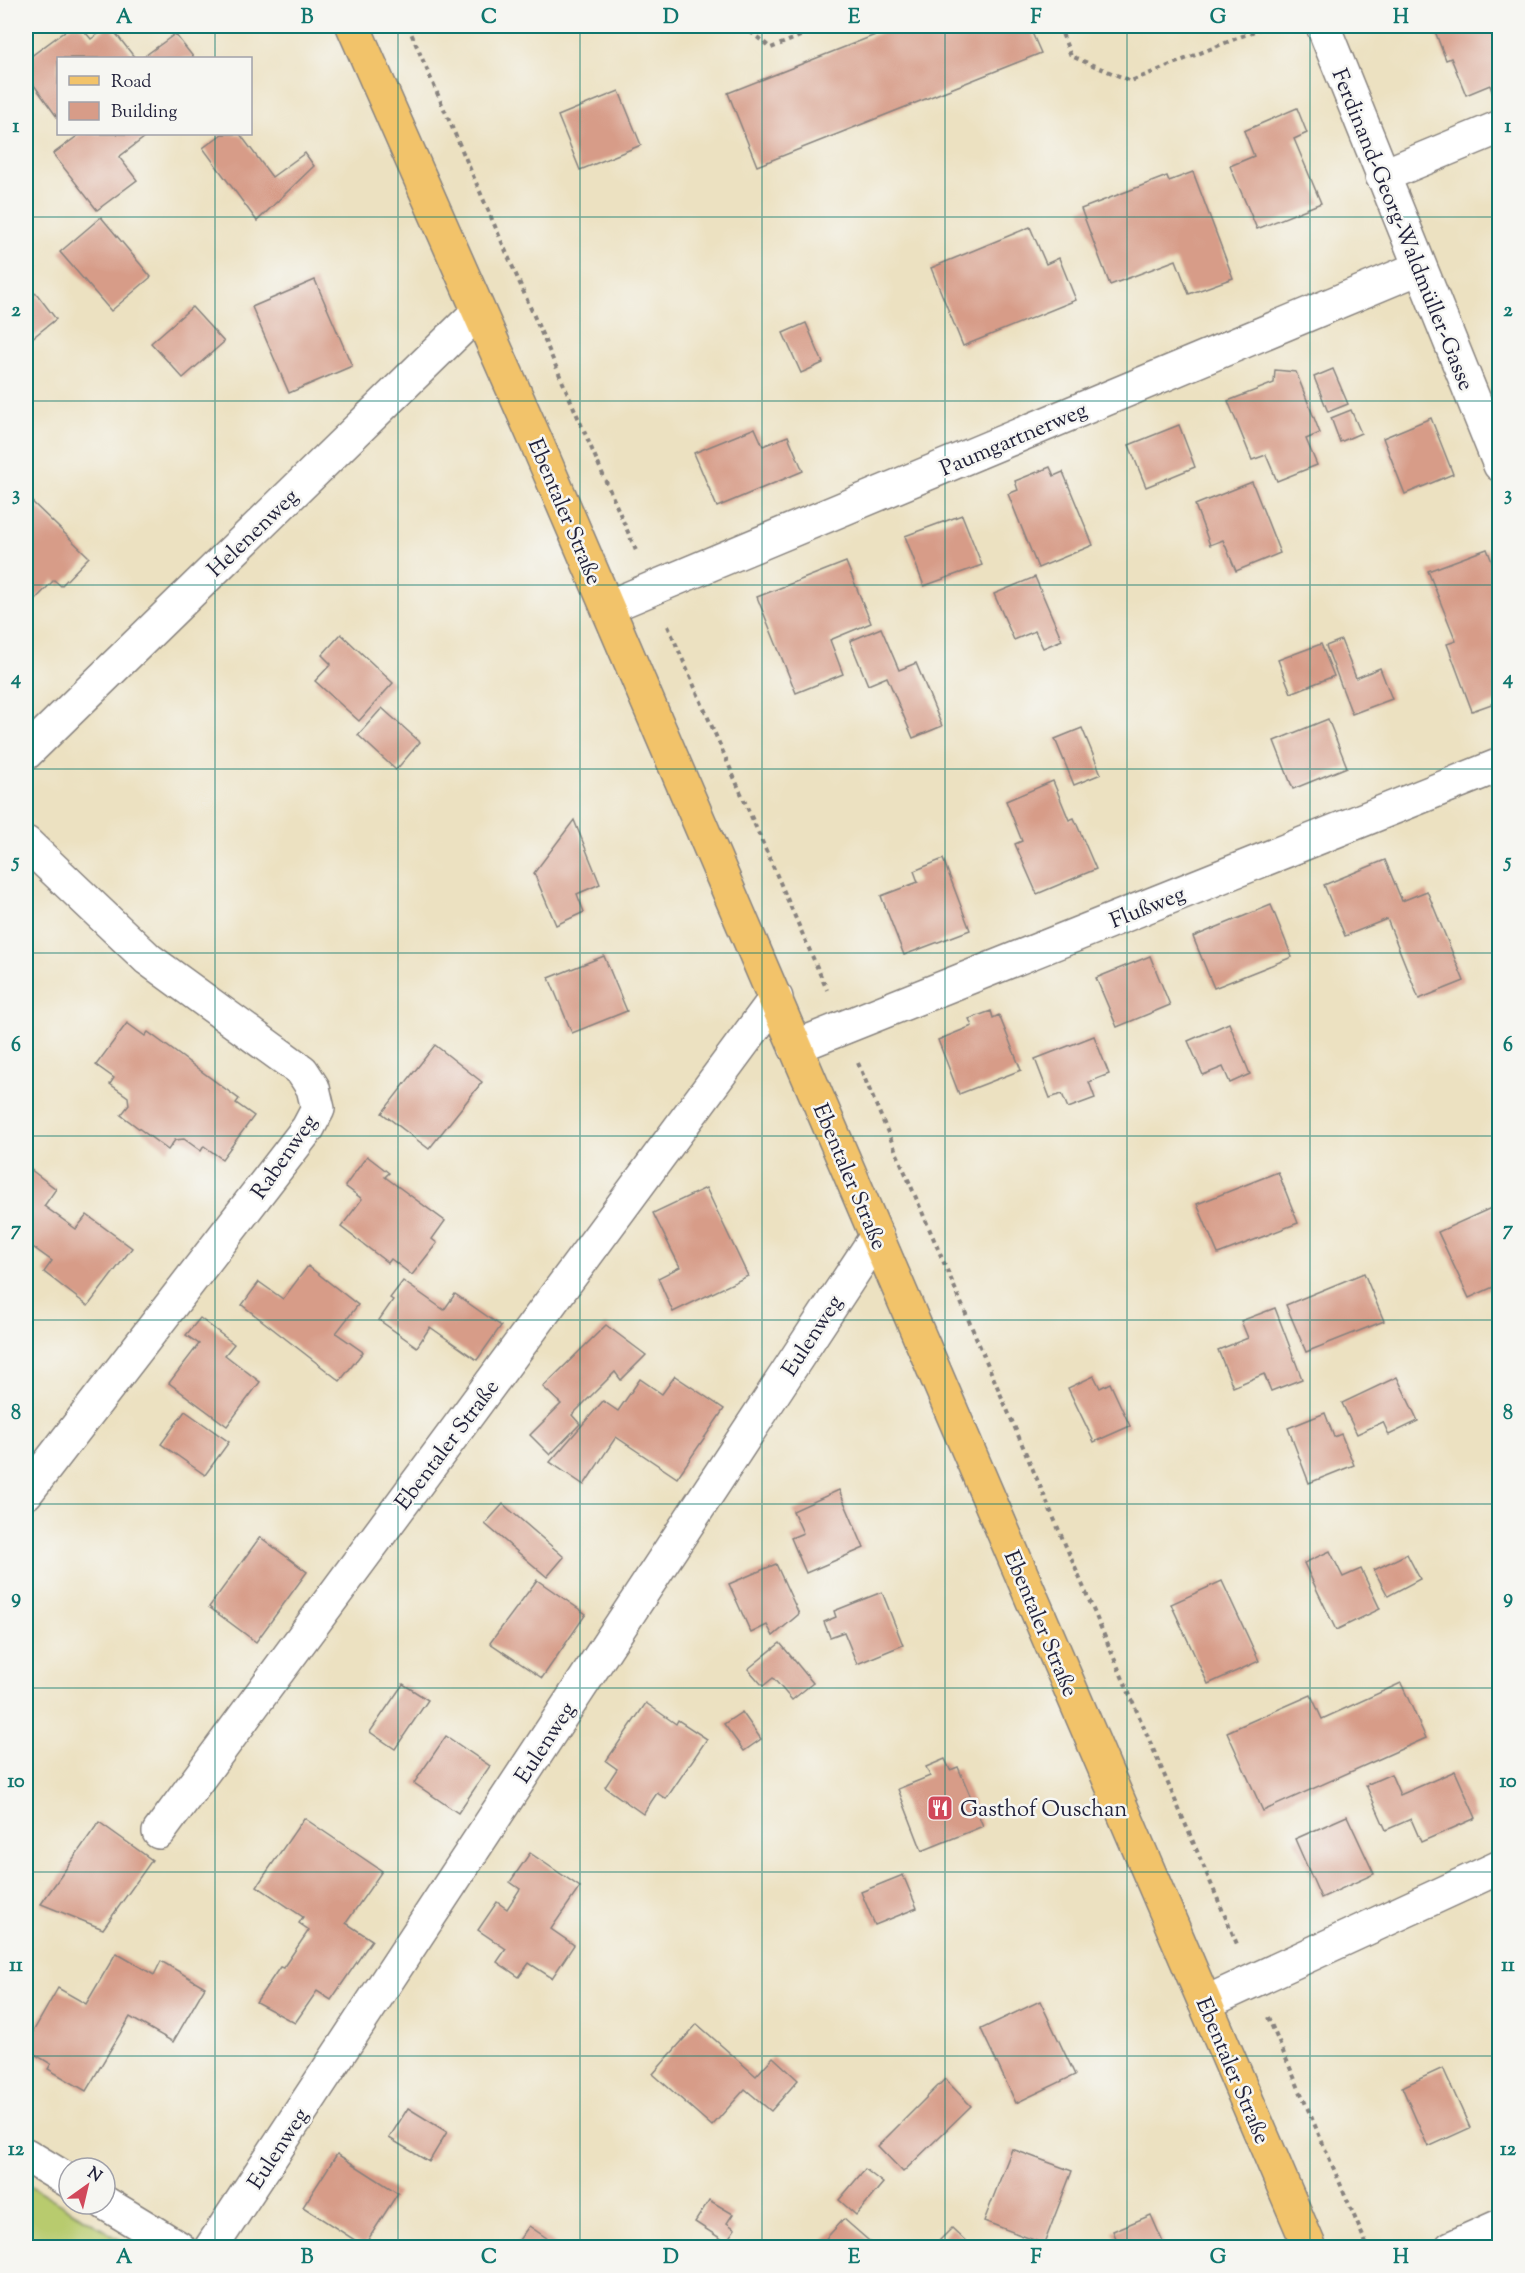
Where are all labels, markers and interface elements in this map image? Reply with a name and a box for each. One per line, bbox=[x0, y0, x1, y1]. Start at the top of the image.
text: A bbox=[116, 4, 133, 33]
text: B bbox=[301, 4, 314, 33]
text: C bbox=[481, 4, 497, 33]
text: D bbox=[663, 4, 679, 33]
text: E bbox=[848, 4, 861, 33]
text: F bbox=[1030, 4, 1042, 33]
text: G bbox=[1210, 4, 1227, 33]
text: H bbox=[1393, 4, 1409, 33]
legend bbox=[57, 57, 252, 135]
street label: Ferdinand-Georg-Waldmüller-Gasse bbox=[1322, 64, 1481, 396]
text: Road bbox=[111, 70, 151, 96]
text: Building bbox=[111, 100, 177, 126]
text: 1 bbox=[13, 113, 20, 142]
text: 1 bbox=[1505, 113, 1512, 142]
text: 2 bbox=[11, 297, 21, 326]
text: 2 bbox=[1503, 297, 1513, 326]
street label: Paumgartnerweg bbox=[936, 395, 1093, 486]
street label: Ebentaler Straße bbox=[518, 434, 609, 590]
text: 3 bbox=[12, 481, 20, 510]
text: 3 bbox=[1504, 481, 1512, 510]
street label: Helenenweg bbox=[201, 482, 307, 586]
text: 4 bbox=[10, 665, 21, 694]
text: 4 bbox=[1502, 665, 1513, 694]
text: 5 bbox=[11, 848, 20, 877]
text: 5 bbox=[1503, 848, 1512, 877]
street label: Flußweg bbox=[1106, 879, 1191, 938]
text: 6 bbox=[11, 1032, 21, 1061]
text: 6 bbox=[1503, 1032, 1513, 1061]
street label: Ebentaler Straße bbox=[803, 1099, 894, 1255]
street label: Rabenweg bbox=[244, 1109, 327, 1207]
text: 7 bbox=[11, 1216, 22, 1245]
text: 7 bbox=[1503, 1216, 1514, 1245]
street label: Eulenweg bbox=[775, 1289, 852, 1384]
street label: Ebentaler Straße bbox=[389, 1374, 508, 1518]
text: 8 bbox=[11, 1400, 21, 1429]
text: 8 bbox=[1503, 1400, 1513, 1429]
street label: Ebentaler Straße bbox=[994, 1546, 1085, 1702]
text: 9 bbox=[11, 1584, 21, 1613]
text: 9 bbox=[1503, 1584, 1513, 1613]
street label: Eulenweg bbox=[508, 1696, 585, 1791]
text: 10 bbox=[7, 1768, 25, 1797]
text: 10 bbox=[1499, 1768, 1517, 1797]
restaurant icon: Gasthof Ouschan bbox=[925, 1793, 955, 1823]
place label: Gasthof Ouschan bbox=[960, 1795, 1127, 1827]
text: 11 bbox=[9, 1952, 23, 1981]
text: 11 bbox=[1501, 1952, 1515, 1981]
street label: Ebentaler Straße bbox=[1186, 1993, 1277, 2149]
street label: Eulenweg bbox=[241, 2102, 318, 2197]
text: 12 bbox=[8, 2136, 25, 2165]
text: 12 bbox=[1500, 2136, 1517, 2165]
north arrow bbox=[57, 2156, 117, 2216]
text: N bbox=[82, 2163, 106, 2189]
text: A bbox=[116, 2244, 133, 2273]
text: B bbox=[301, 2244, 314, 2273]
text: C bbox=[481, 2244, 497, 2273]
text: D bbox=[663, 2244, 679, 2273]
text: E bbox=[848, 2244, 861, 2273]
text: F bbox=[1030, 2244, 1042, 2273]
text: G bbox=[1210, 2244, 1227, 2273]
text: H bbox=[1393, 2244, 1409, 2273]

